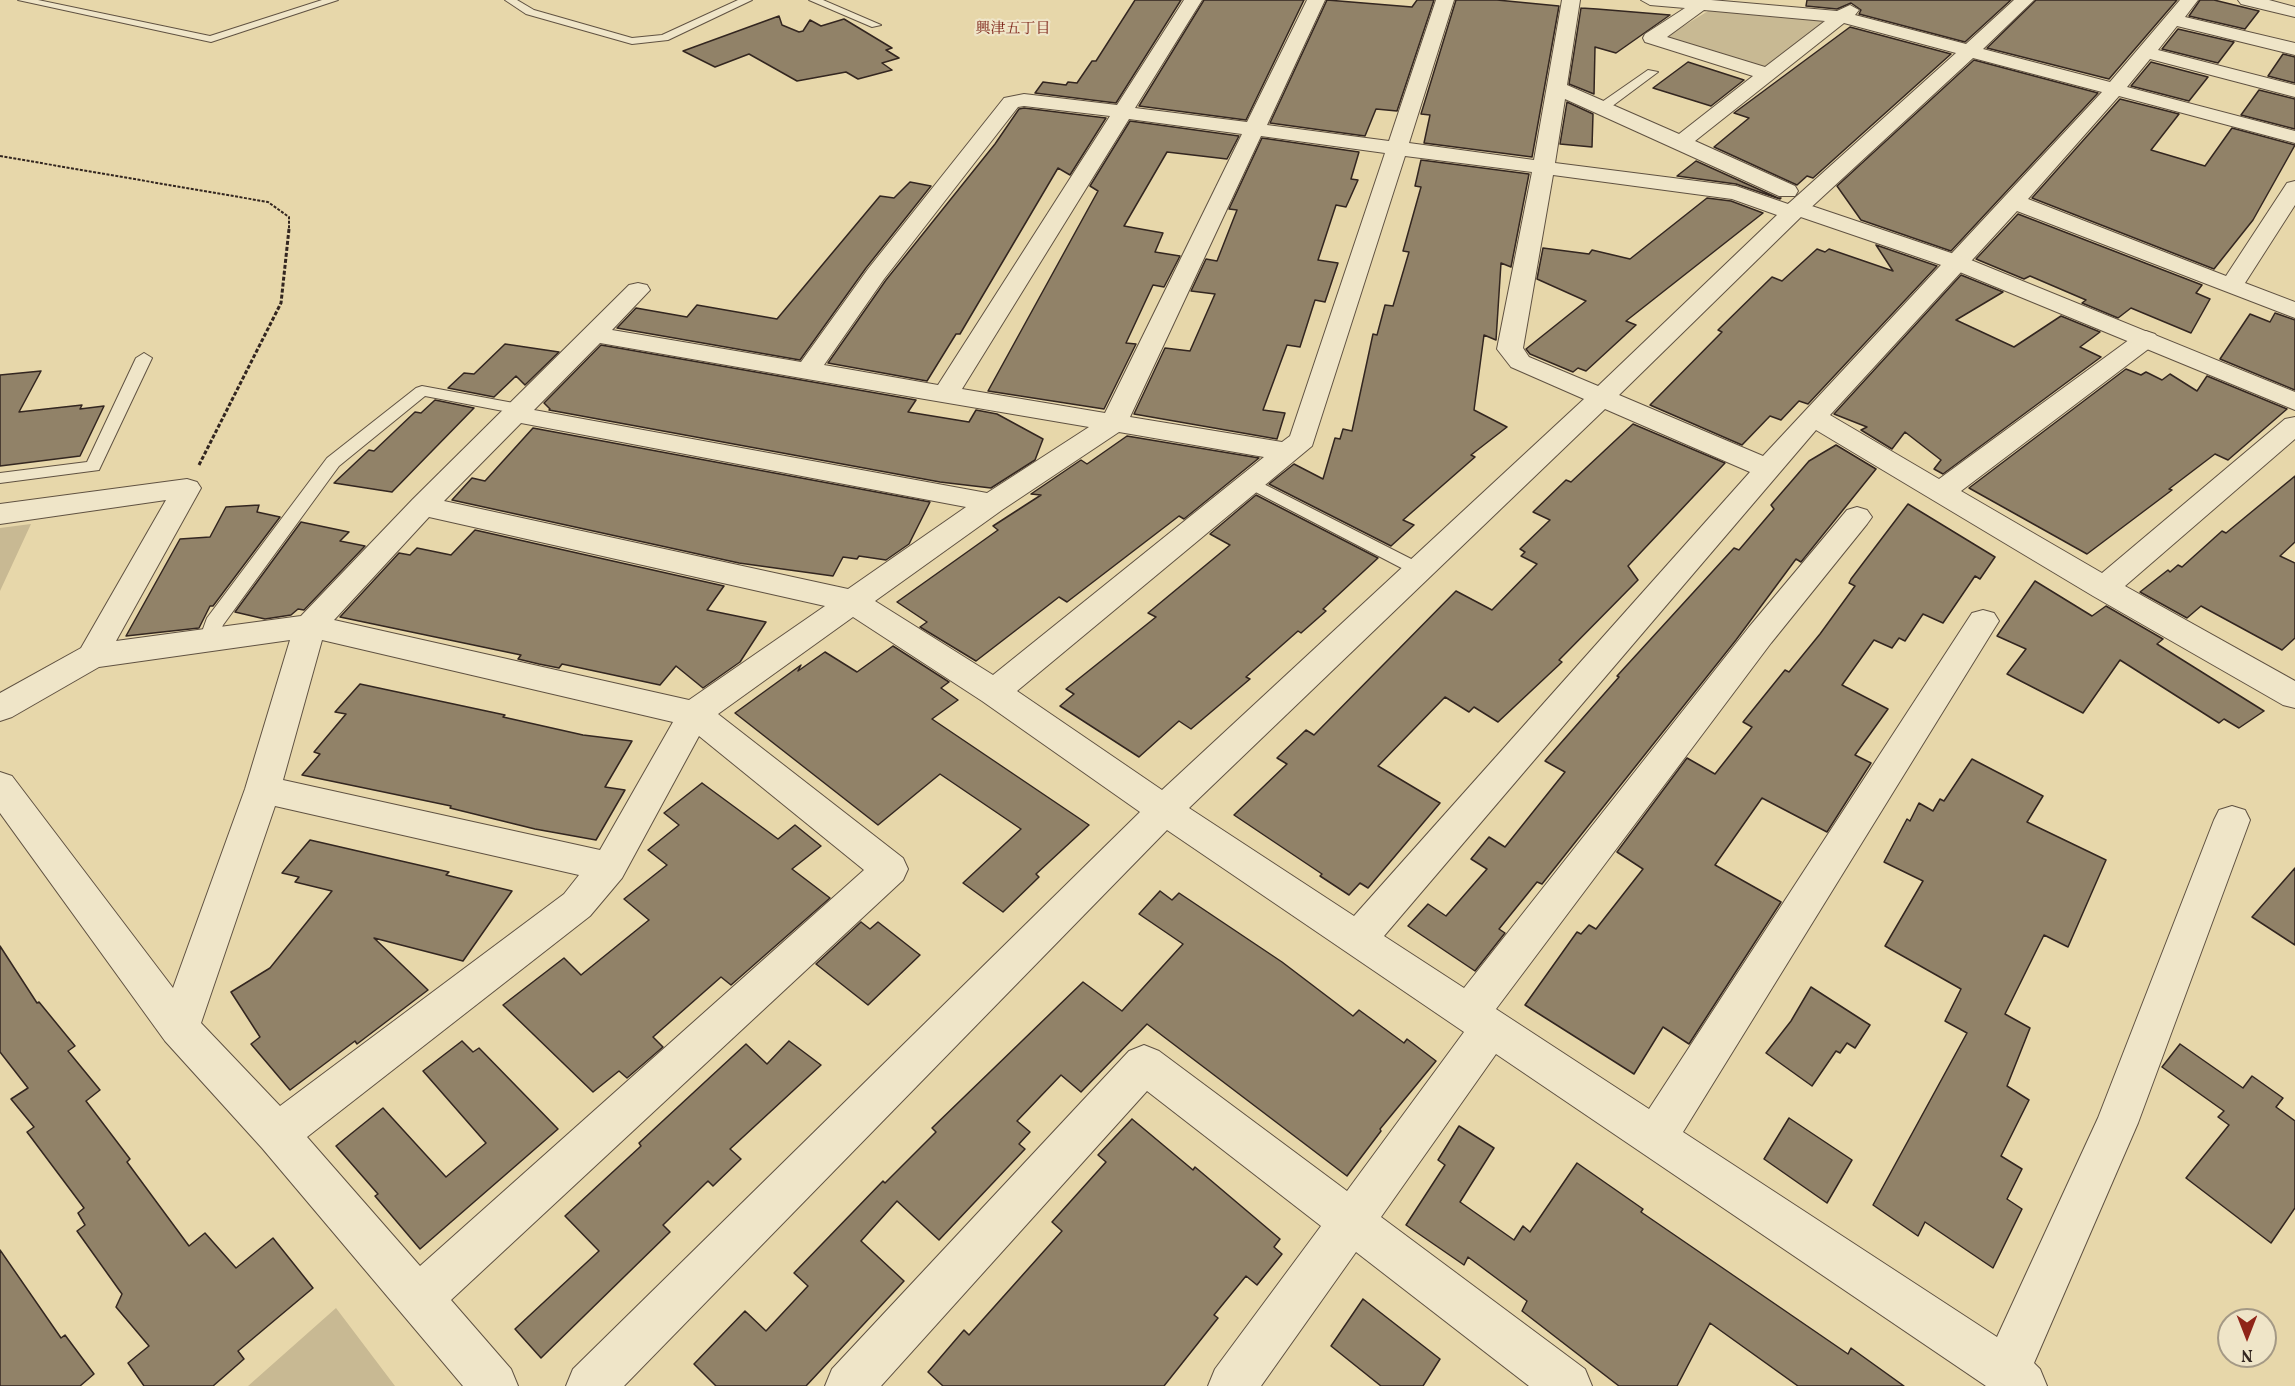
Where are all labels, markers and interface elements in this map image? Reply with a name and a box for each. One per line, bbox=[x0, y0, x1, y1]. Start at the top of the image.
district label: 興津五丁目 bbox=[976, 21, 1050, 39]
north arrow bbox=[2217, 1308, 2277, 1368]
text: N bbox=[2241, 1343, 2253, 1365]

